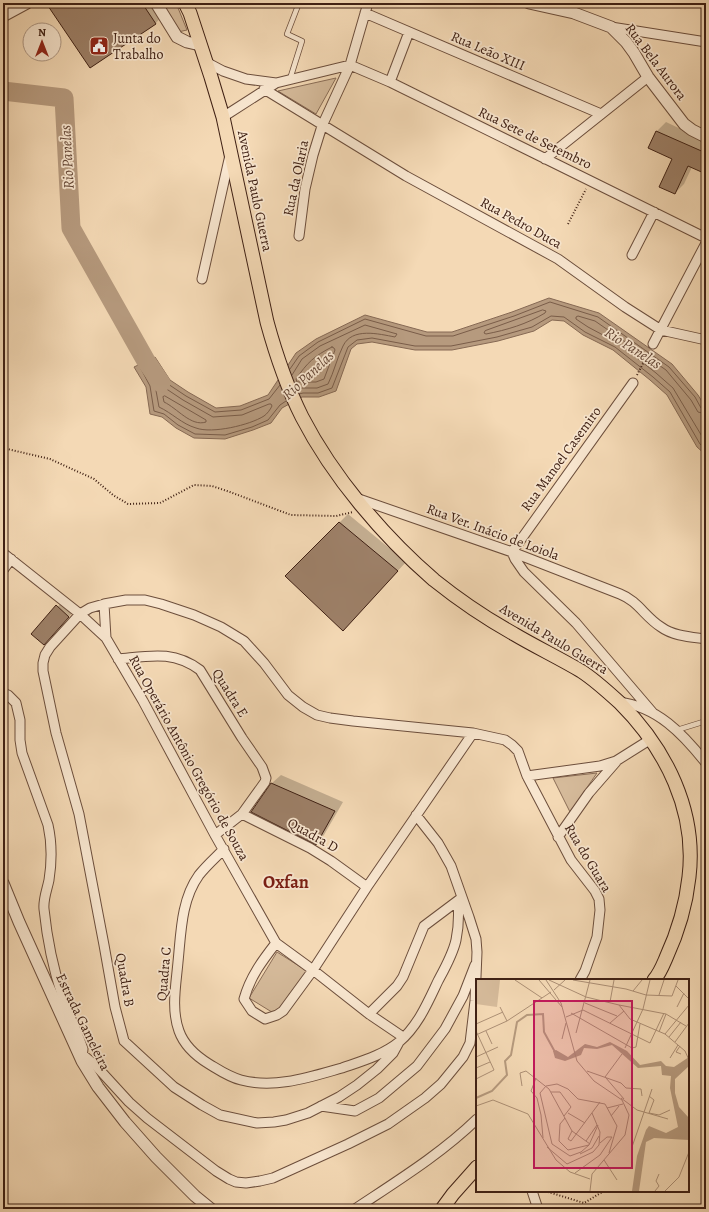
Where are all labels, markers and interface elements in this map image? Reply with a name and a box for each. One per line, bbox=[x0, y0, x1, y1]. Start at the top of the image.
street label: Rua Bela Aurora bbox=[621, 20, 691, 105]
north arrow bbox=[22, 22, 62, 62]
text: N bbox=[38, 25, 46, 40]
street label: Rua Leão XIII bbox=[448, 27, 528, 75]
place label: Junta do Trabalho bbox=[113, 29, 163, 64]
public building icon: Junta do Trabalho bbox=[88, 35, 110, 57]
street label: Rua Sete de Setembro bbox=[475, 102, 595, 174]
water label: Rio Panelas bbox=[55, 125, 79, 189]
street label: Avenida Paulo Guerra bbox=[233, 128, 277, 254]
street label: Rua da Olaria bbox=[279, 138, 313, 218]
street label: Rua Pedro Duca bbox=[477, 193, 566, 253]
water label: Rio Panelas bbox=[601, 322, 665, 374]
water label: Rio Panelas bbox=[278, 346, 338, 404]
street label: Rua Manoel Casemiro bbox=[516, 403, 606, 515]
street label: Rua Ver. Inácio de Loiola bbox=[424, 499, 562, 565]
street label: Avenida Paulo Guerra bbox=[495, 599, 612, 679]
street label: Rua Operário Antônio Gregório de Souza bbox=[124, 652, 254, 865]
street label: Quadra E bbox=[208, 665, 252, 721]
street label: Quadra D bbox=[284, 813, 342, 857]
street label: Rua do Guara bbox=[560, 820, 616, 896]
district label: Oxfan bbox=[263, 870, 309, 894]
street label: Quadra C bbox=[152, 946, 176, 1002]
street label: Quadra B bbox=[111, 952, 139, 1008]
street label: Estrada Gameleira bbox=[51, 970, 115, 1074]
inset map bbox=[476, 979, 689, 1192]

